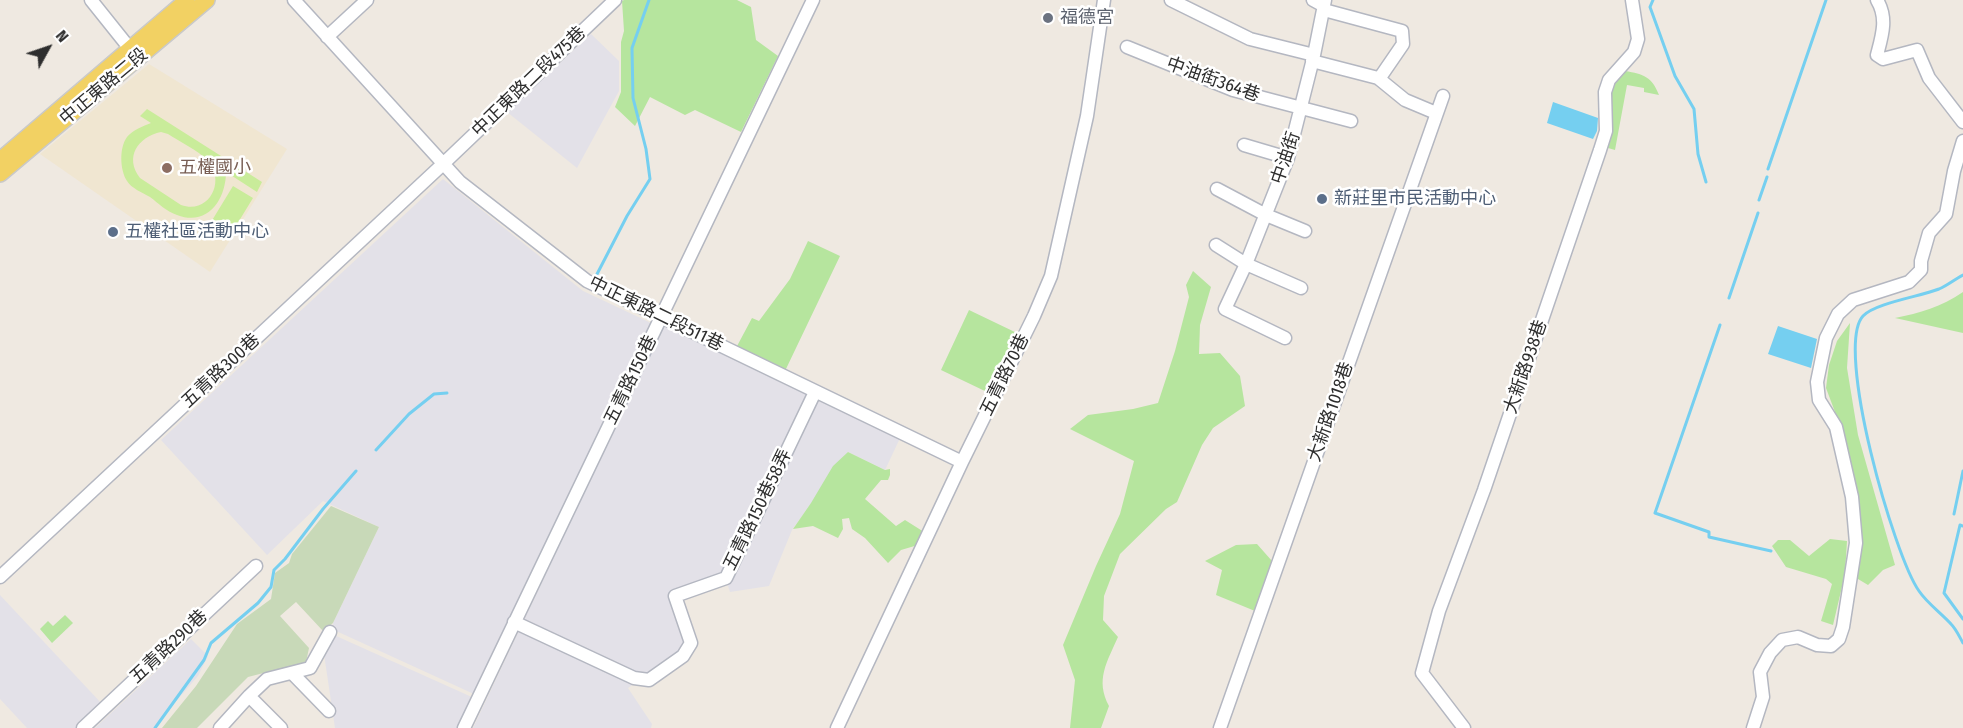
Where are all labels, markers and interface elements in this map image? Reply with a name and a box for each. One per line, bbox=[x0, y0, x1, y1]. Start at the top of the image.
place label: 福德宮 bbox=[1060, 7, 1114, 29]
marker: 福德宮 bbox=[1041, 11, 1055, 25]
north arrow bbox=[18, 18, 78, 78]
street label: 中正東路二段475巷 bbox=[468, 22, 590, 142]
text: N bbox=[52, 26, 73, 46]
street label: 中正東路二段 bbox=[56, 44, 152, 130]
street label: 中油街364巷 bbox=[1163, 53, 1263, 107]
street label: 中油街 bbox=[1267, 129, 1305, 187]
place label: 五權國小 bbox=[179, 157, 251, 179]
marker: 五權國小 bbox=[160, 161, 174, 175]
place label: 新莊里市民活動中心 bbox=[1334, 188, 1496, 210]
marker: 新莊里市民活動中心 bbox=[1315, 192, 1329, 206]
place label: 五權社區活動中心 bbox=[125, 221, 269, 243]
marker: 五權社區活動中心 bbox=[106, 225, 120, 239]
street label: 中正東路二段511巷 bbox=[585, 272, 727, 356]
street label: 大新路938巷 bbox=[1500, 317, 1552, 417]
street label: 五青路300巷 bbox=[177, 329, 265, 413]
street label: 五青路70巷 bbox=[976, 331, 1034, 419]
street label: 五青路150巷 bbox=[600, 332, 662, 428]
street label: 大新路1018巷 bbox=[1304, 359, 1358, 465]
street label: 五青路150巷58弄 bbox=[719, 446, 797, 574]
street label: 五青路290巷 bbox=[126, 606, 212, 688]

